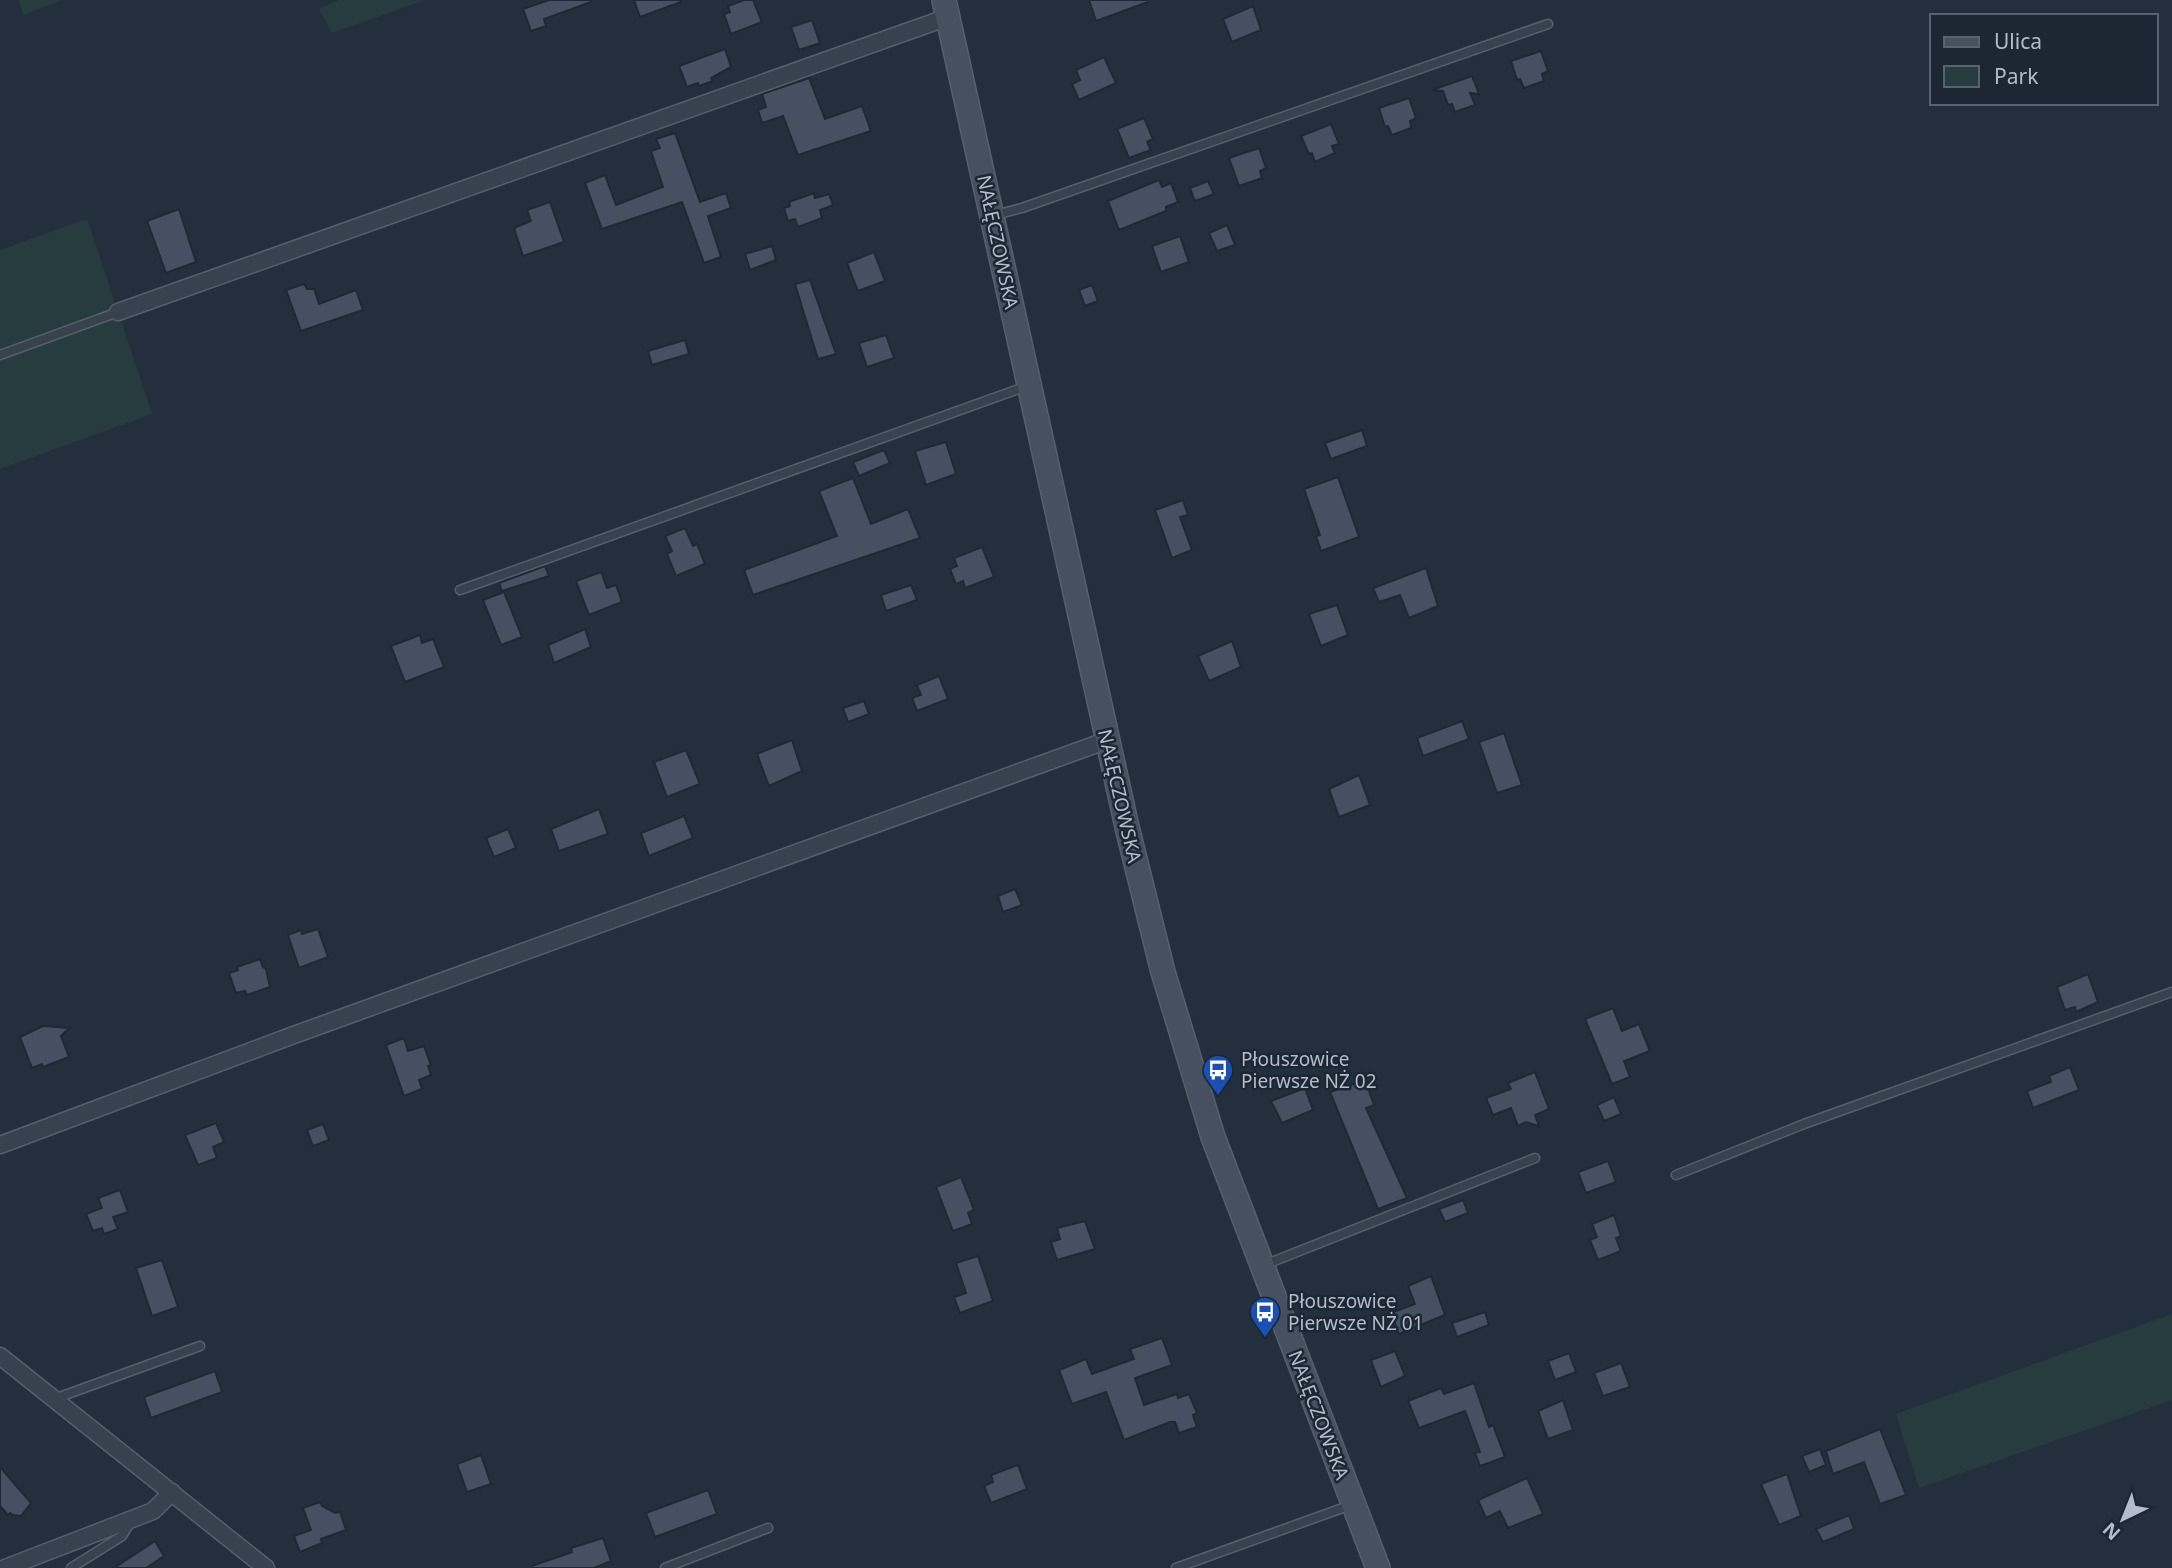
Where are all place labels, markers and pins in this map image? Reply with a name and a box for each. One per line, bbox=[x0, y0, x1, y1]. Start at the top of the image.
place label: Płouszowice Pierwsze NŻ 02 bbox=[1241, 1046, 1377, 1094]
bus stop icon: Płouszowice Pierwsze NŻ 02 bbox=[1201, 1053, 1235, 1097]
place label: Płouszowice Pierwsze NŻ 01 bbox=[1288, 1288, 1424, 1336]
bus stop icon: Płouszowice Pierwsze NŻ 01 bbox=[1248, 1295, 1282, 1339]

